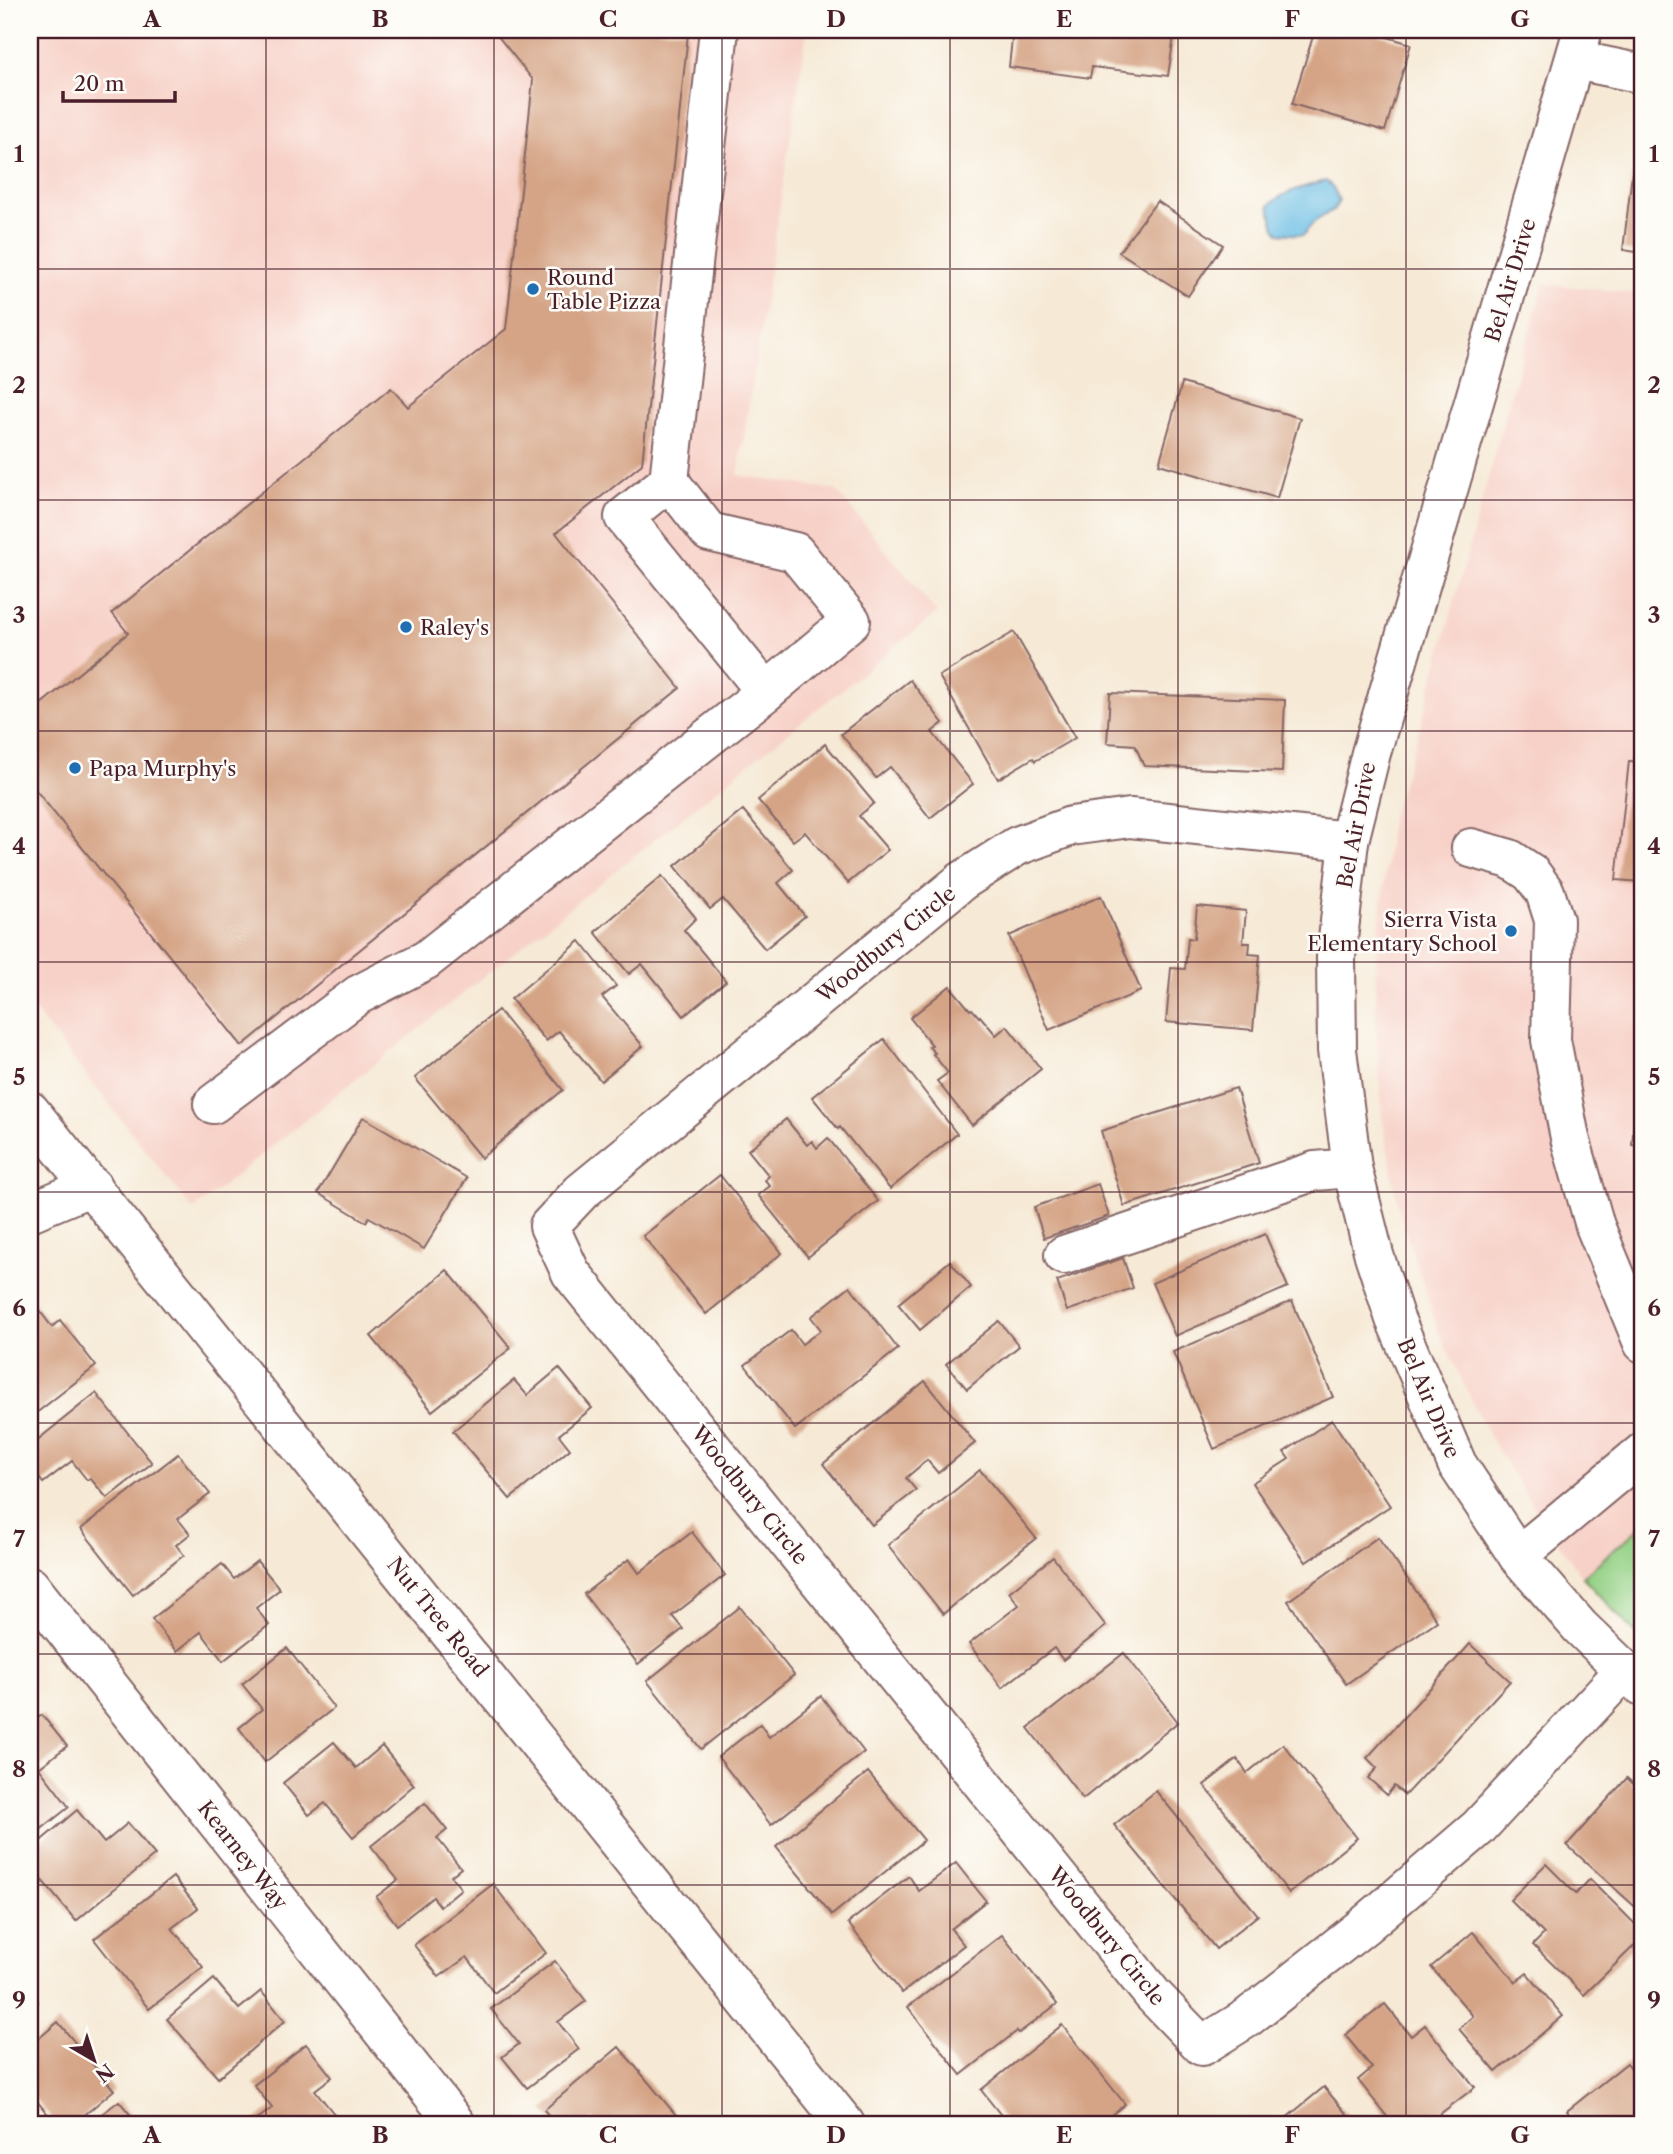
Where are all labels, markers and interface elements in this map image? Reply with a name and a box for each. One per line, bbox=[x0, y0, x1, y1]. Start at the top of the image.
text: A bbox=[142, 5, 162, 33]
text: B bbox=[371, 5, 389, 33]
text: C bbox=[599, 5, 617, 33]
text: D bbox=[826, 5, 846, 33]
text: E bbox=[1056, 5, 1072, 33]
text: F bbox=[1284, 5, 1300, 33]
text: G bbox=[1510, 5, 1530, 33]
scale bar bbox=[63, 60, 175, 104]
text: 20 m bbox=[74, 71, 125, 96]
text: 1 bbox=[14, 140, 25, 168]
text: 1 bbox=[1649, 140, 1660, 168]
street label: Bel Air Drive bbox=[1479, 215, 1541, 345]
place label: Round Table Pizza bbox=[547, 265, 662, 314]
marker: Round Table Pizza bbox=[525, 281, 541, 297]
text: 2 bbox=[12, 371, 26, 399]
text: 2 bbox=[1647, 371, 1661, 399]
text: 3 bbox=[13, 601, 26, 629]
text: 3 bbox=[1648, 601, 1661, 629]
place label: Raley's bbox=[420, 615, 489, 640]
marker: Raley's bbox=[398, 619, 414, 635]
place label: Papa Murphy's bbox=[89, 756, 236, 781]
marker: Papa Murphy's bbox=[67, 760, 83, 776]
street label: Bel Air Drive bbox=[1332, 760, 1380, 890]
text: 4 bbox=[12, 832, 26, 860]
text: 4 bbox=[1647, 832, 1661, 860]
street label: Woodbury Circle bbox=[811, 880, 960, 1008]
place label: Sierra Vista Elementary School bbox=[1307, 907, 1498, 956]
marker: Sierra Vista Elementary School bbox=[1503, 923, 1519, 939]
text: 5 bbox=[13, 1063, 25, 1091]
text: 5 bbox=[1648, 1063, 1660, 1091]
text: 6 bbox=[12, 1294, 26, 1322]
text: 6 bbox=[1647, 1294, 1661, 1322]
street label: Bel Air Drive bbox=[1392, 1334, 1466, 1462]
street label: Woodbury Circle bbox=[686, 1420, 814, 1569]
text: 7 bbox=[13, 1525, 25, 1553]
text: 7 bbox=[1648, 1525, 1660, 1553]
street label: Nut Tree Road bbox=[382, 1552, 494, 1682]
text: 8 bbox=[12, 1755, 26, 1783]
text: 8 bbox=[1647, 1755, 1661, 1783]
street label: Kearney Way bbox=[193, 1796, 293, 1915]
street label: Woodbury Circle bbox=[1043, 1861, 1171, 2010]
text: 9 bbox=[12, 1986, 26, 2014]
text: 9 bbox=[1647, 1986, 1661, 2014]
north arrow bbox=[60, 2024, 130, 2094]
text: N bbox=[91, 2059, 118, 2087]
text: A bbox=[142, 2121, 162, 2149]
text: B bbox=[371, 2121, 389, 2149]
text: C bbox=[599, 2121, 617, 2149]
text: D bbox=[826, 2121, 846, 2149]
text: E bbox=[1056, 2121, 1072, 2149]
text: F bbox=[1284, 2121, 1300, 2149]
text: G bbox=[1510, 2121, 1530, 2149]

